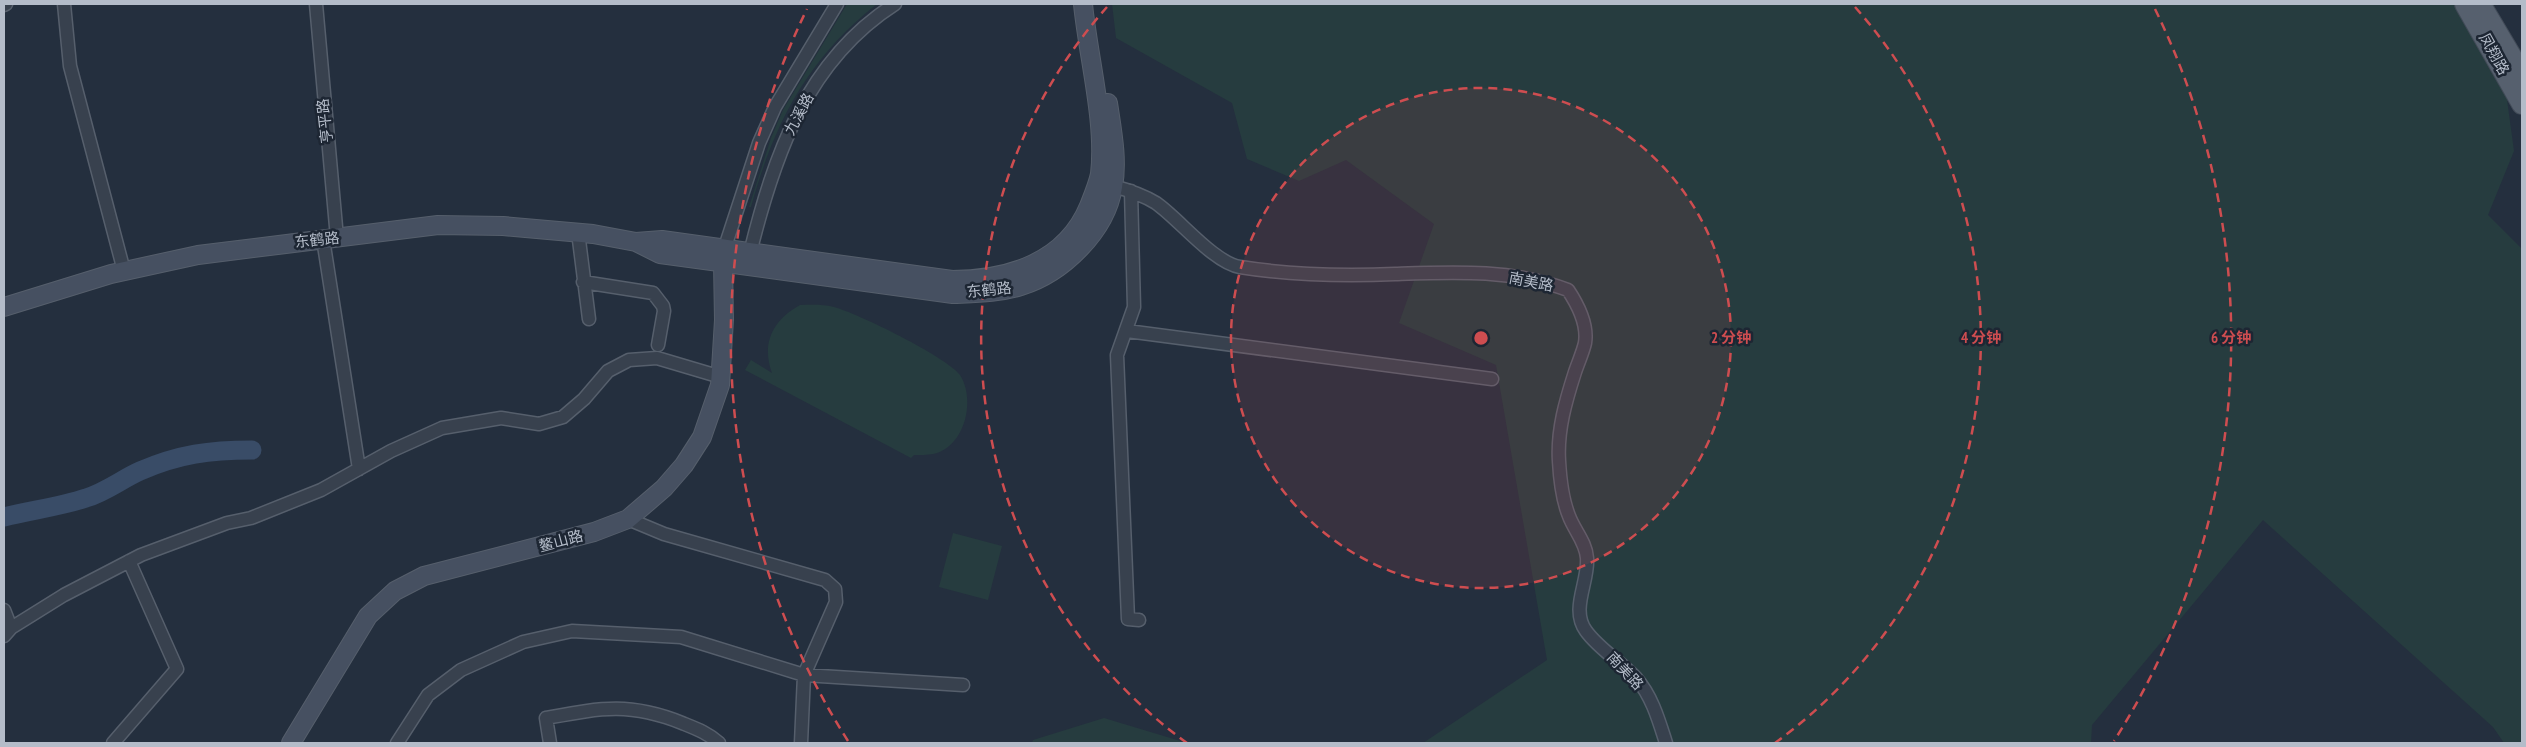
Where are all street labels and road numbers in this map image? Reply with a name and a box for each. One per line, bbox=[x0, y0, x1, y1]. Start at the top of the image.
street label: 凤翔路 bbox=[2475, 29, 2514, 78]
street label: 九溪路 bbox=[780, 89, 818, 138]
street label: 亨平路 bbox=[313, 98, 336, 144]
street label: 东鹤路 bbox=[294, 228, 340, 251]
street label: 南美路 bbox=[1507, 268, 1555, 295]
street label: 东鹤路 bbox=[966, 278, 1012, 301]
street label: 鳌山路 bbox=[537, 526, 585, 556]
street label: 南美路 bbox=[1603, 648, 1648, 694]

